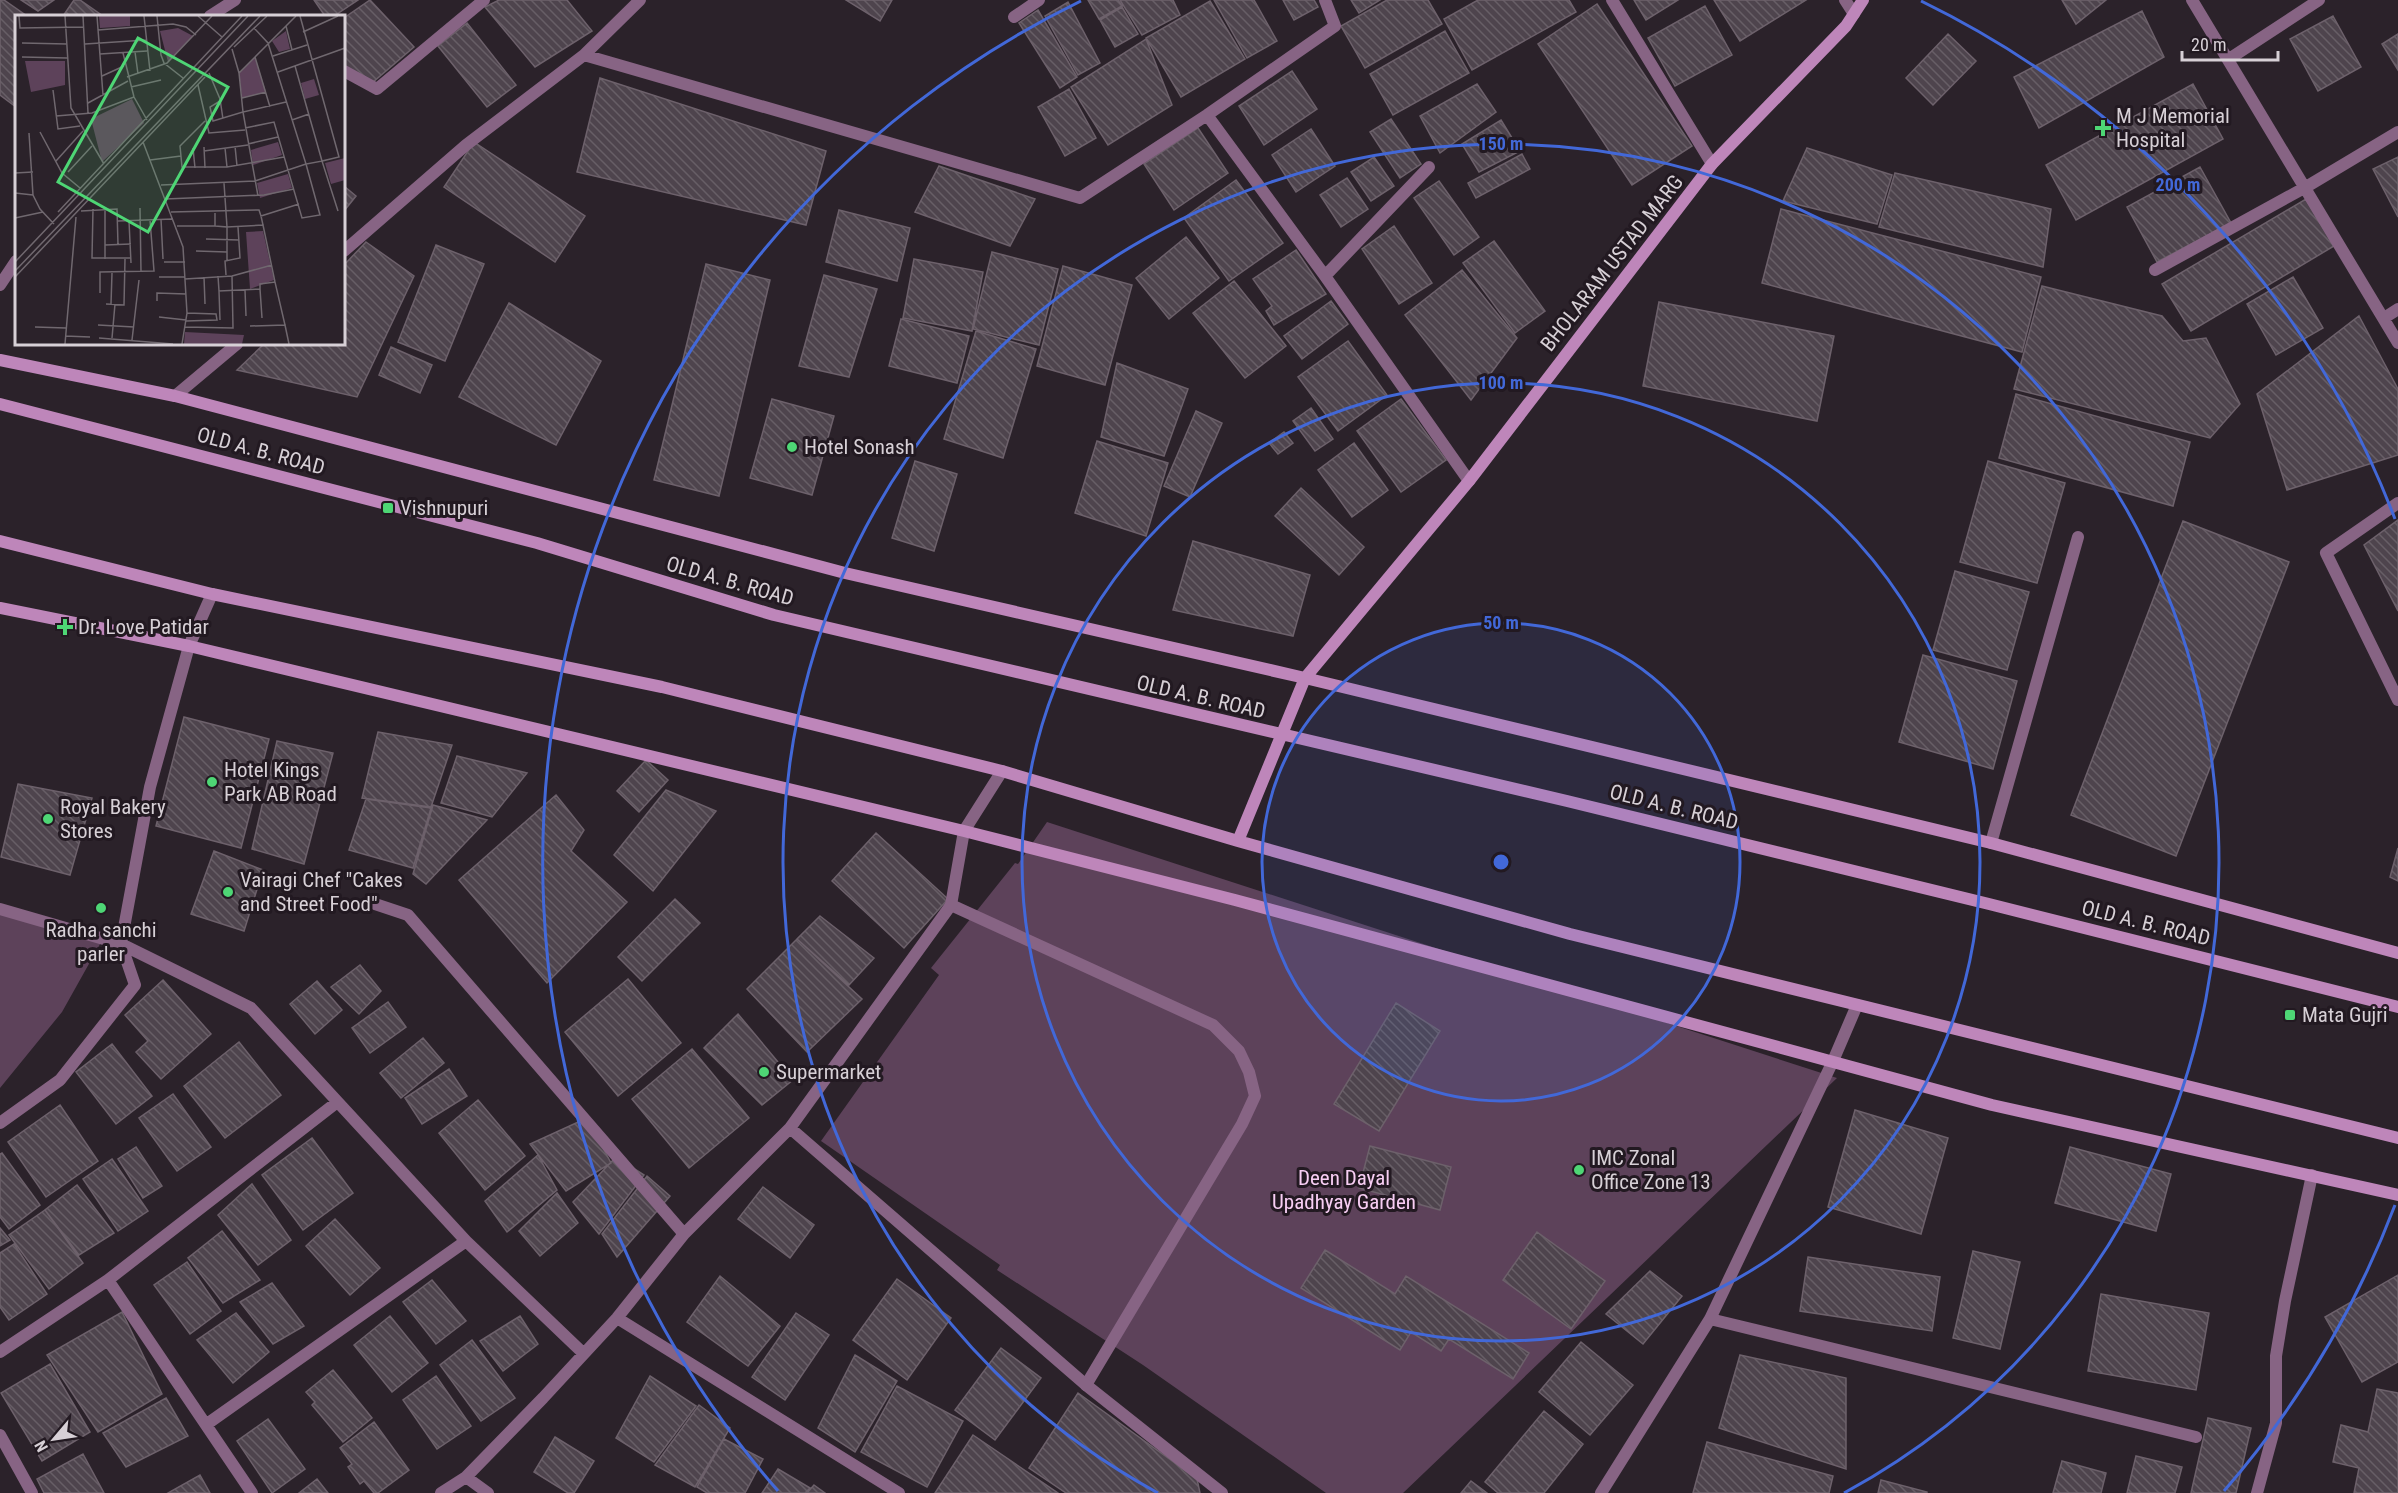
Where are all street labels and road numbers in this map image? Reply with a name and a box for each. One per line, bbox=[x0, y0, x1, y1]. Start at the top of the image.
street label: BHOLARAM USTAD MARG bbox=[1536, 170, 1688, 356]
street label: OLD A. B. ROAD bbox=[194, 422, 328, 480]
street label: OLD A. B. ROAD bbox=[664, 551, 796, 611]
street label: OLD A. B. ROAD bbox=[1134, 671, 1268, 723]
street label: OLD A. B. ROAD bbox=[1607, 779, 1741, 835]
street label: OLD A. B. ROAD bbox=[2079, 895, 2213, 951]

